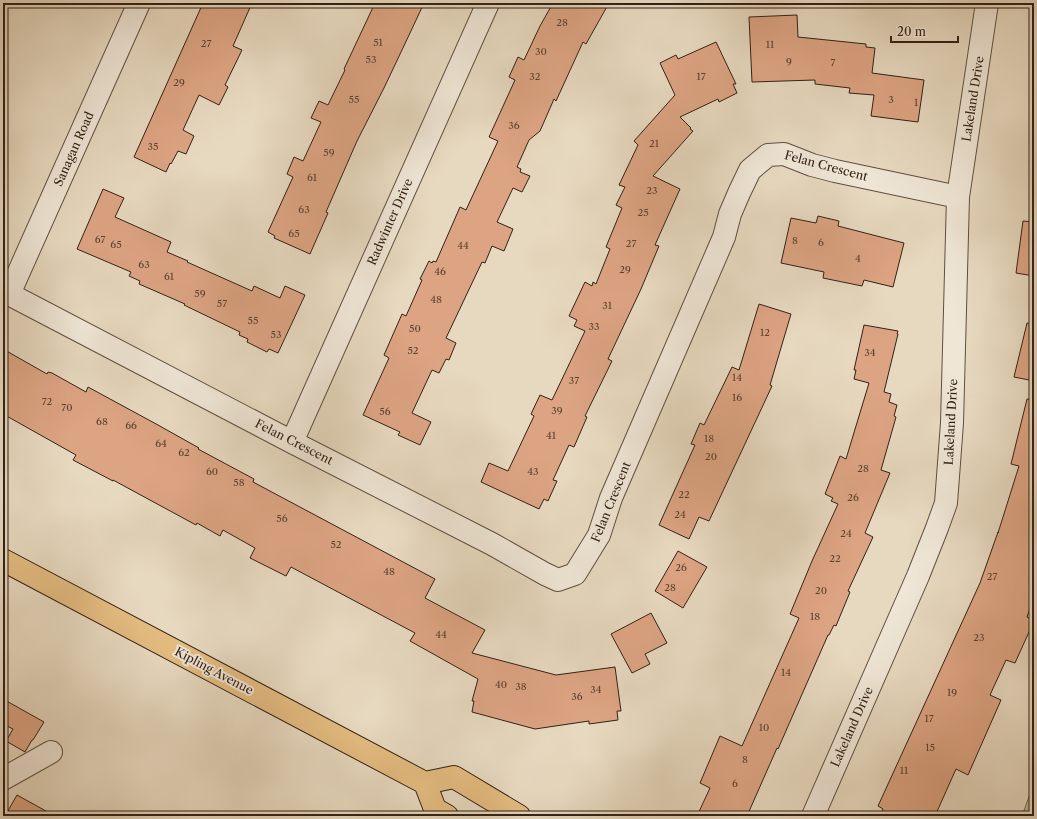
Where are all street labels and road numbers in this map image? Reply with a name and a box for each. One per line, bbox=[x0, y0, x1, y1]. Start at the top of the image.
street label: Lakeland Drive bbox=[958, 55, 987, 143]
street label: Sanagan Road bbox=[50, 108, 97, 189]
street label: Felan Crescent bbox=[783, 147, 870, 184]
street label: Radwinter Drive bbox=[364, 176, 416, 268]
street label: Lakeland Drive bbox=[941, 378, 960, 466]
street label: Felan Crescent bbox=[253, 415, 336, 468]
street label: Felan Crescent bbox=[588, 459, 634, 544]
street label: Kipling Avenue bbox=[172, 644, 256, 698]
street label: Lakeland Drive bbox=[827, 684, 876, 769]

